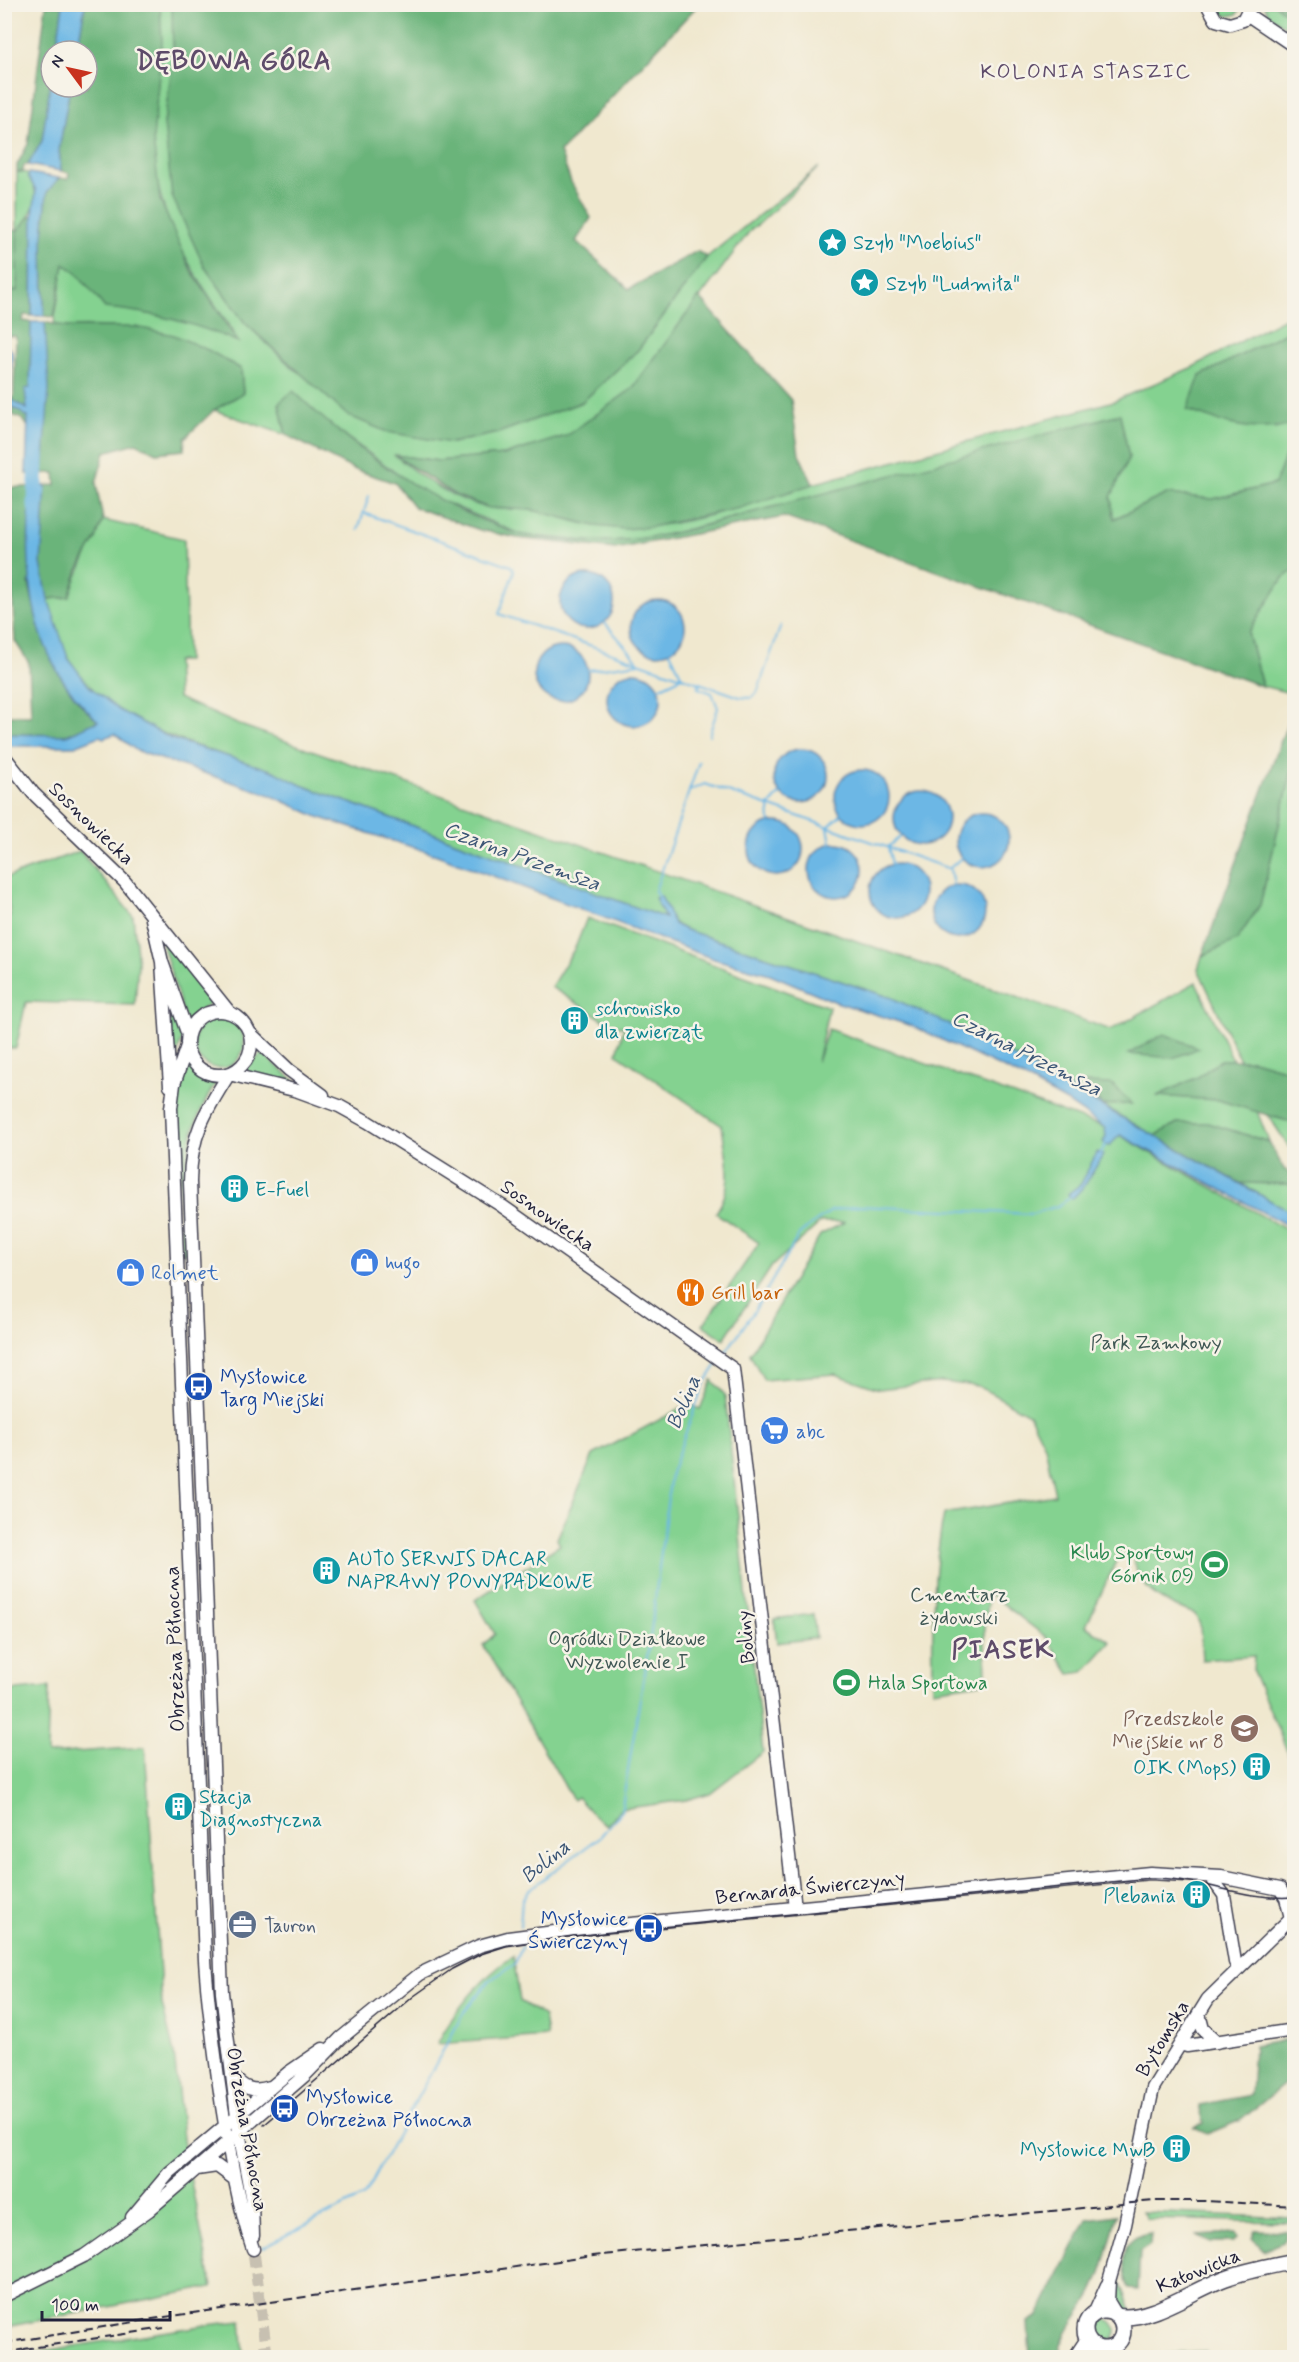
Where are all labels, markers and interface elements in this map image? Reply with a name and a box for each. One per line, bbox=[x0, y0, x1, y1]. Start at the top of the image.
north arrow bbox=[39, 39, 99, 99]
district label: DĘBOWA GÓRA bbox=[136, 45, 332, 79]
text: N bbox=[46, 51, 69, 72]
district label: KOLONIA STASZIC bbox=[980, 58, 1192, 86]
place icon: Szyb "Moebius" bbox=[816, 226, 848, 258]
place label: Szyb "Moebius" bbox=[853, 230, 981, 257]
place icon: Szyb "Ludmiła" bbox=[849, 267, 881, 299]
place label: Szyb "Ludmiła" bbox=[886, 271, 1020, 298]
street label: Sosnowiecka bbox=[42, 776, 140, 872]
water label: Czarna Przemsza bbox=[440, 816, 604, 898]
place label: schronisko dla zwierząt bbox=[595, 996, 703, 1046]
building icon: schronisko dla zwierząt bbox=[558, 1004, 590, 1036]
water label: Czarna Przemsza bbox=[947, 1004, 1106, 1104]
building icon: E-Fuel bbox=[218, 1173, 250, 1205]
street label: Sosnowiecka bbox=[495, 1174, 600, 1259]
place label: E-Fuel bbox=[255, 1177, 309, 1204]
shop icon: hugo bbox=[348, 1246, 380, 1278]
place label: hugo bbox=[385, 1250, 420, 1279]
shop icon: Rolmet bbox=[114, 1256, 146, 1288]
place label: Rolmet bbox=[151, 1260, 219, 1287]
restaurant icon: Grill bar bbox=[674, 1276, 706, 1308]
place label: Grill bar bbox=[711, 1280, 783, 1307]
park label: Park Zamkowy bbox=[1090, 1330, 1222, 1357]
place label: Mysłowice Targ Miejski bbox=[220, 1364, 324, 1415]
bus stop icon: Mysłowice Targ Miejski bbox=[183, 1371, 215, 1403]
water label: Bolina bbox=[660, 1371, 708, 1434]
supermarket icon: abc bbox=[759, 1415, 791, 1447]
place label: abc bbox=[796, 1419, 825, 1446]
place label: Klub Sportowy Górnik 09 bbox=[1071, 1540, 1194, 1590]
place label: AUTO SERWIS DACAR NAPRAWY POWYPADKOWE bbox=[347, 1546, 593, 1596]
sports icon: Klub Sportowy Górnik 09 bbox=[1199, 1548, 1231, 1580]
building icon: AUTO SERWIS DACAR NAPRAWY POWYPADKOWE bbox=[310, 1554, 342, 1586]
street label: Obrzeżna Północna bbox=[159, 1566, 192, 1732]
park label: Cmentarz żydowski bbox=[910, 1582, 1008, 1632]
street label: Boliny bbox=[730, 1609, 763, 1665]
park label: Ogródki Działkowe Wyzwolenie I bbox=[548, 1626, 706, 1676]
district label: PIASEK bbox=[951, 1634, 1055, 1668]
sports icon: Hala Sportowa bbox=[831, 1666, 863, 1698]
place label: Hala Sportowa bbox=[868, 1670, 988, 1697]
place label: Przedszkole Miejskie nr 8 bbox=[1112, 1706, 1224, 1756]
school or university icon: Przedszkole Miejskie nr 8 bbox=[1229, 1713, 1261, 1745]
building icon: OIK (Mops) bbox=[1241, 1751, 1273, 1783]
place label: OIK (Mops) bbox=[1133, 1755, 1236, 1782]
place label: Stacja Diagnostyczna bbox=[199, 1784, 322, 1836]
building icon: Stacja Diagnostyczna bbox=[162, 1791, 194, 1823]
water label: Bolina bbox=[515, 1833, 576, 1890]
street label: Bernarda Świerczyny bbox=[714, 1865, 906, 1912]
building icon: Plebania bbox=[1181, 1879, 1213, 1911]
place label: Plebania bbox=[1103, 1883, 1176, 1910]
place label: Mysłowice Świerczyny bbox=[528, 1906, 628, 1956]
office icon: Tauron bbox=[227, 1909, 259, 1941]
place label: Tauron bbox=[264, 1913, 316, 1940]
bus stop icon: Mysłowice Świerczyny bbox=[633, 1913, 665, 1945]
street label: Bytomska bbox=[1130, 1995, 1197, 2082]
street label: Obrzeżna Północna bbox=[219, 2045, 274, 2213]
place label: Mysłowice Obrzeżna Północna bbox=[306, 2084, 472, 2134]
bus stop icon: Mysłowice Obrzeżna Północna bbox=[269, 2092, 301, 2124]
building icon: Mysłowice MwB bbox=[1160, 2133, 1192, 2165]
place label: Mysłowice MwB bbox=[1020, 2137, 1155, 2164]
street label: Katowicka bbox=[1153, 2242, 1245, 2300]
scale bar bbox=[42, 2284, 170, 2322]
text: 100 m bbox=[51, 2294, 99, 2318]

